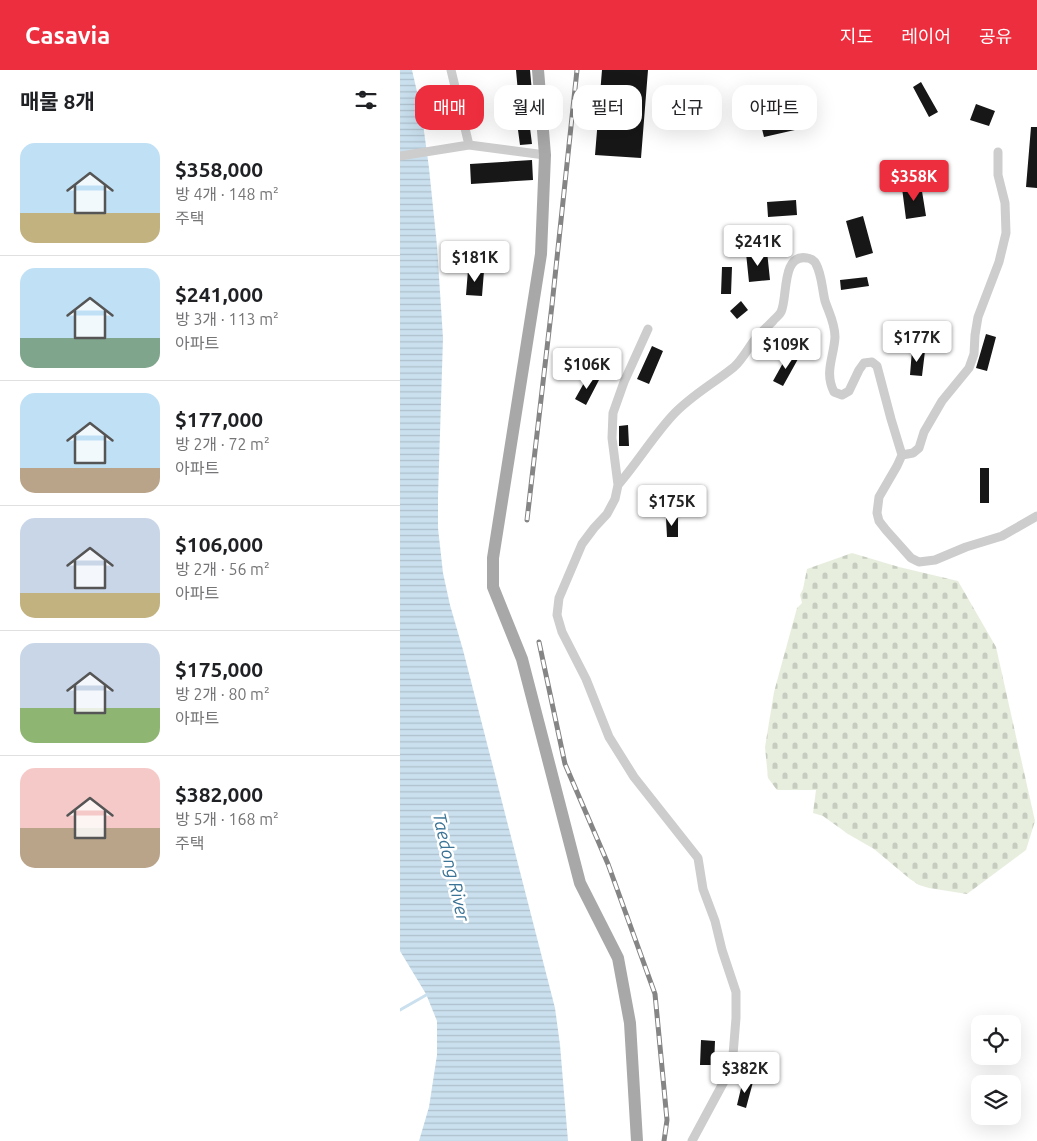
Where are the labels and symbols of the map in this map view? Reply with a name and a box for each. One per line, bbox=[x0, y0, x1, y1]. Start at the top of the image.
pin: $358K bbox=[879, 160, 949, 202]
pin: $241K bbox=[723, 224, 793, 267]
pin: $181K bbox=[440, 240, 510, 283]
pin: $177K bbox=[882, 320, 952, 363]
pin: $109K bbox=[751, 328, 821, 370]
pin: $106K bbox=[552, 348, 622, 390]
pin: $175K bbox=[637, 484, 707, 527]
water label: Taedong River bbox=[430, 810, 474, 924]
pin: $382K bbox=[710, 1052, 780, 1094]

